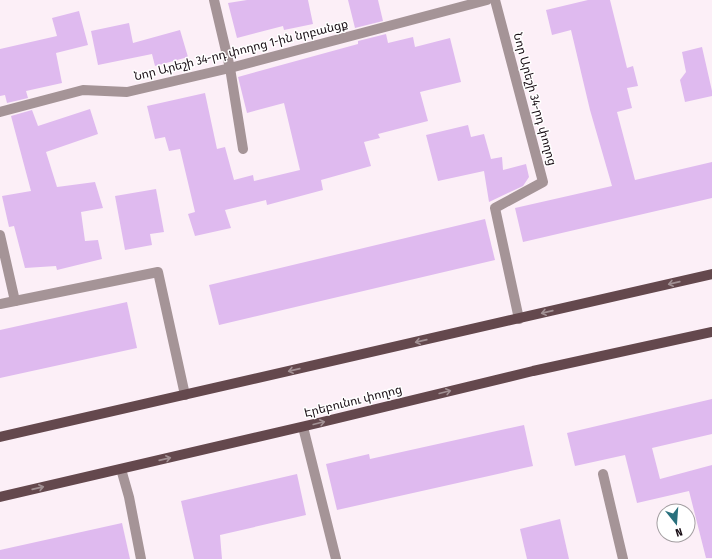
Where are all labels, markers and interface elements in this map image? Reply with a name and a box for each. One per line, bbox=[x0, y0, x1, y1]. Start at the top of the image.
street label: Նոր Արեշի 34-րդ փողոց 1-ին նրբանցք bbox=[133, 17, 349, 83]
street label: Նոր Արեշի 34-րդ փողոց bbox=[511, 31, 559, 167]
one-way arrow bbox=[668, 280, 681, 288]
one-way arrow bbox=[541, 309, 554, 316]
one-way arrow bbox=[414, 338, 427, 345]
one-way arrow bbox=[288, 367, 301, 374]
street label: Էրեբունու փողոց bbox=[303, 382, 403, 420]
one-way arrow bbox=[438, 388, 451, 396]
one-way arrow bbox=[312, 419, 325, 427]
one-way arrow bbox=[158, 454, 171, 462]
one-way arrow bbox=[31, 484, 44, 491]
north arrow bbox=[656, 503, 696, 543]
text: N bbox=[674, 525, 684, 539]

